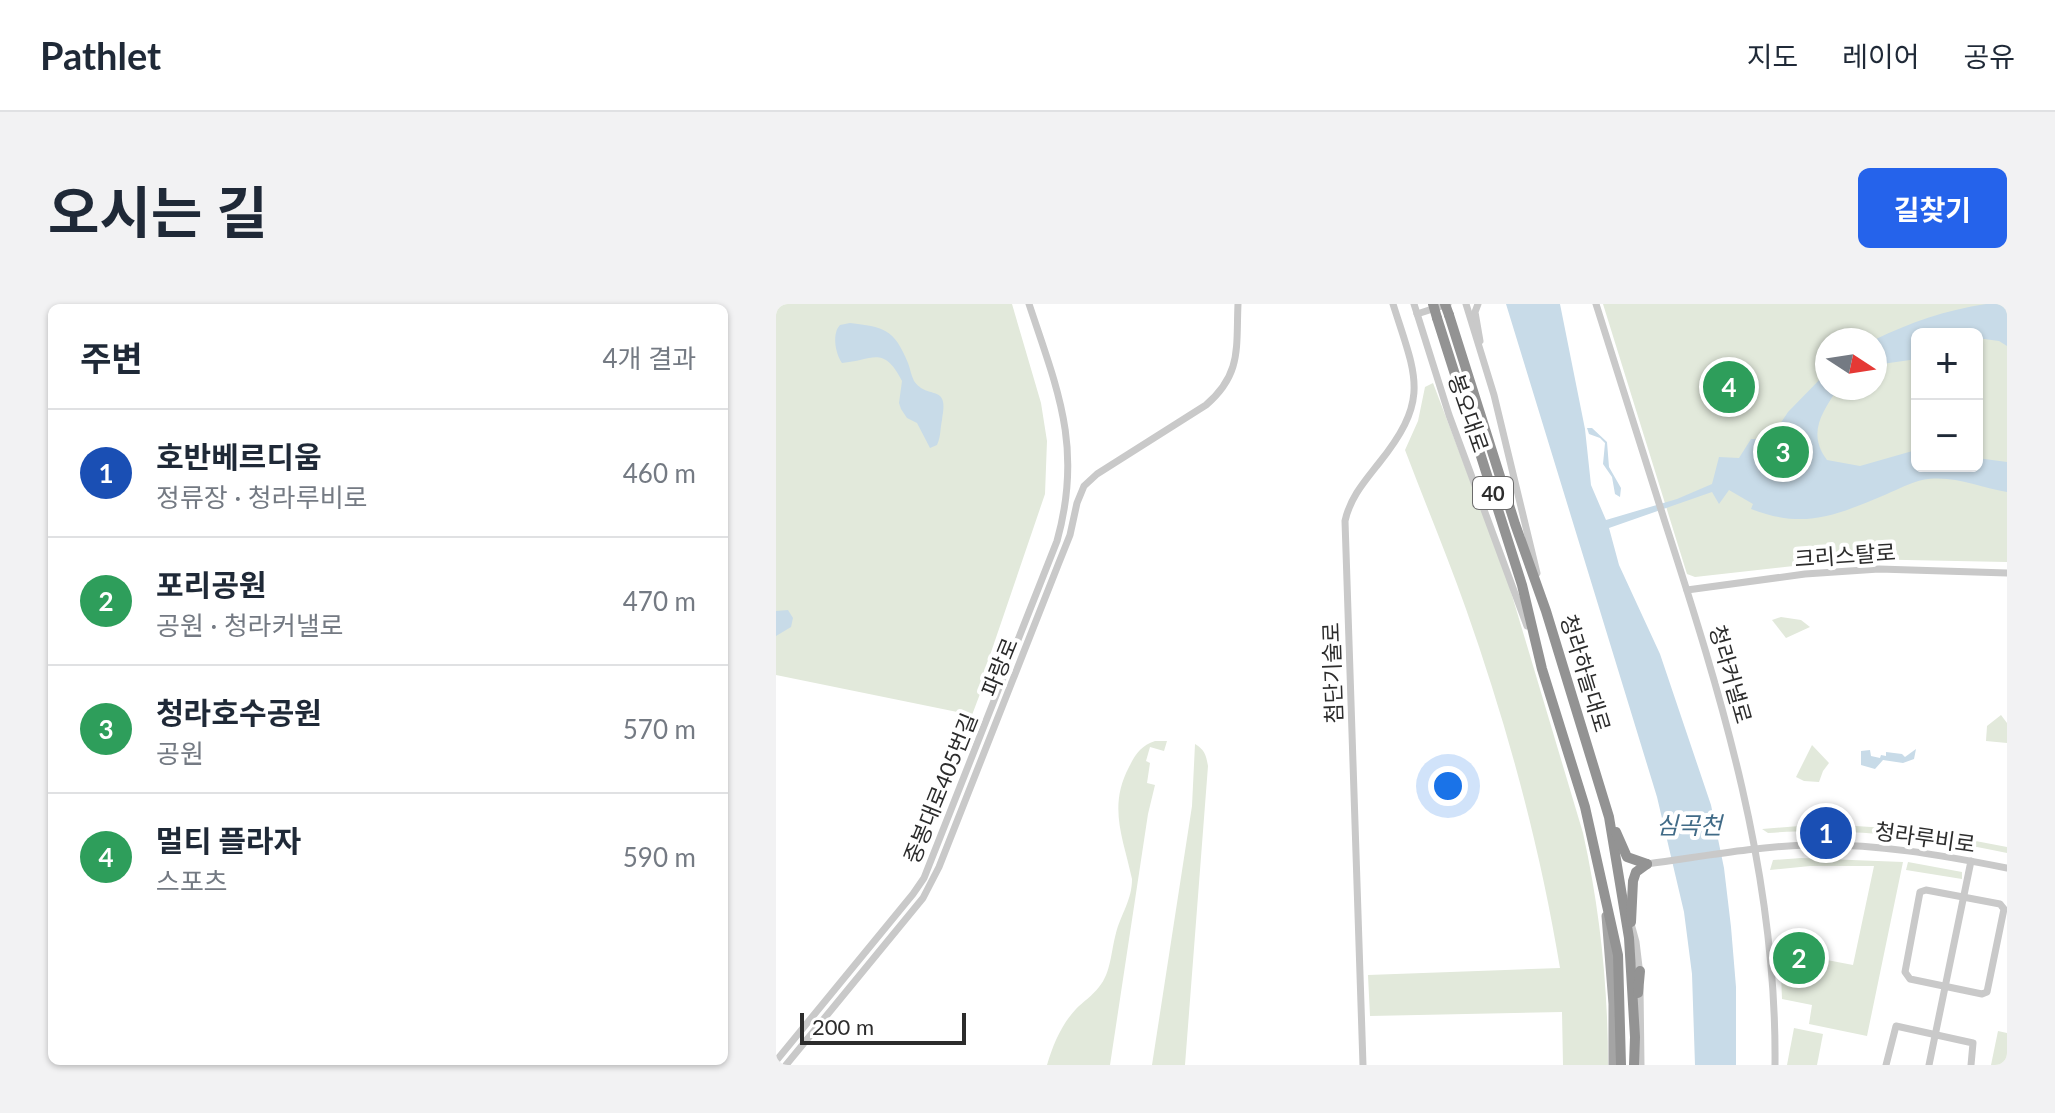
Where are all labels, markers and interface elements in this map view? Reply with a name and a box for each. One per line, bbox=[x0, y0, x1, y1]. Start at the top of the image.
text: Pathlet bbox=[40, 32, 161, 78]
text: 지도 bbox=[1747, 39, 1798, 73]
text: 레이어 bbox=[1842, 39, 1919, 73]
text: 공유 bbox=[1963, 39, 2015, 73]
button: 길찾기 bbox=[1858, 168, 2007, 248]
text: 오시는 길 bbox=[48, 178, 268, 245]
north arrow bbox=[1815, 328, 1887, 400]
map controls bbox=[1911, 328, 1983, 472]
button: + bbox=[1911, 328, 1983, 400]
text: 주변 bbox=[80, 337, 143, 378]
text: 4개 결과 bbox=[603, 342, 696, 374]
pin: 4 bbox=[1703, 357, 1755, 417]
street label: 봉오대로 bbox=[1443, 370, 1495, 456]
button: − bbox=[1911, 400, 1983, 472]
pin: 3 bbox=[1757, 422, 1809, 482]
text: 호반베르디움 bbox=[156, 438, 322, 474]
text: 1 bbox=[98, 457, 114, 489]
text: 460 m bbox=[623, 457, 696, 489]
road number: 40 bbox=[1473, 477, 1513, 509]
text: 정류장 · 청라루비로 bbox=[156, 481, 367, 513]
street label: 크리스탈로 bbox=[1794, 538, 1896, 572]
text: 포리공원 bbox=[156, 566, 266, 602]
text: 2 bbox=[98, 585, 114, 617]
text: 470 m bbox=[623, 585, 696, 617]
text: 공원 · 청라커낼로 bbox=[156, 609, 344, 641]
street label: 청라하늘대로 bbox=[1555, 611, 1617, 735]
street label: 첨단기술로 bbox=[1317, 622, 1347, 724]
street label: 청라커낼로 bbox=[1704, 622, 1758, 726]
street label: 파랑로 bbox=[975, 634, 1023, 700]
text: 청라호수공원 bbox=[156, 694, 322, 730]
street label: 중봉대로405번길 bbox=[898, 709, 982, 867]
text: 3 bbox=[98, 713, 114, 745]
text: 570 m bbox=[623, 713, 696, 745]
text: 공원 bbox=[156, 737, 204, 769]
your location bbox=[1428, 766, 1468, 806]
pin: 1 bbox=[1800, 803, 1852, 863]
water label: 심곡천 bbox=[1656, 810, 1725, 839]
street label: 청라루비로 bbox=[1873, 817, 1977, 857]
text: 멀티 플라자 bbox=[156, 822, 301, 858]
text: 4 bbox=[98, 841, 114, 873]
text: 590 m bbox=[623, 841, 696, 873]
text: 스포츠 bbox=[156, 865, 228, 897]
pin: 2 bbox=[1773, 928, 1825, 988]
scale bar bbox=[800, 1009, 966, 1045]
text: 200 m bbox=[812, 1013, 874, 1040]

